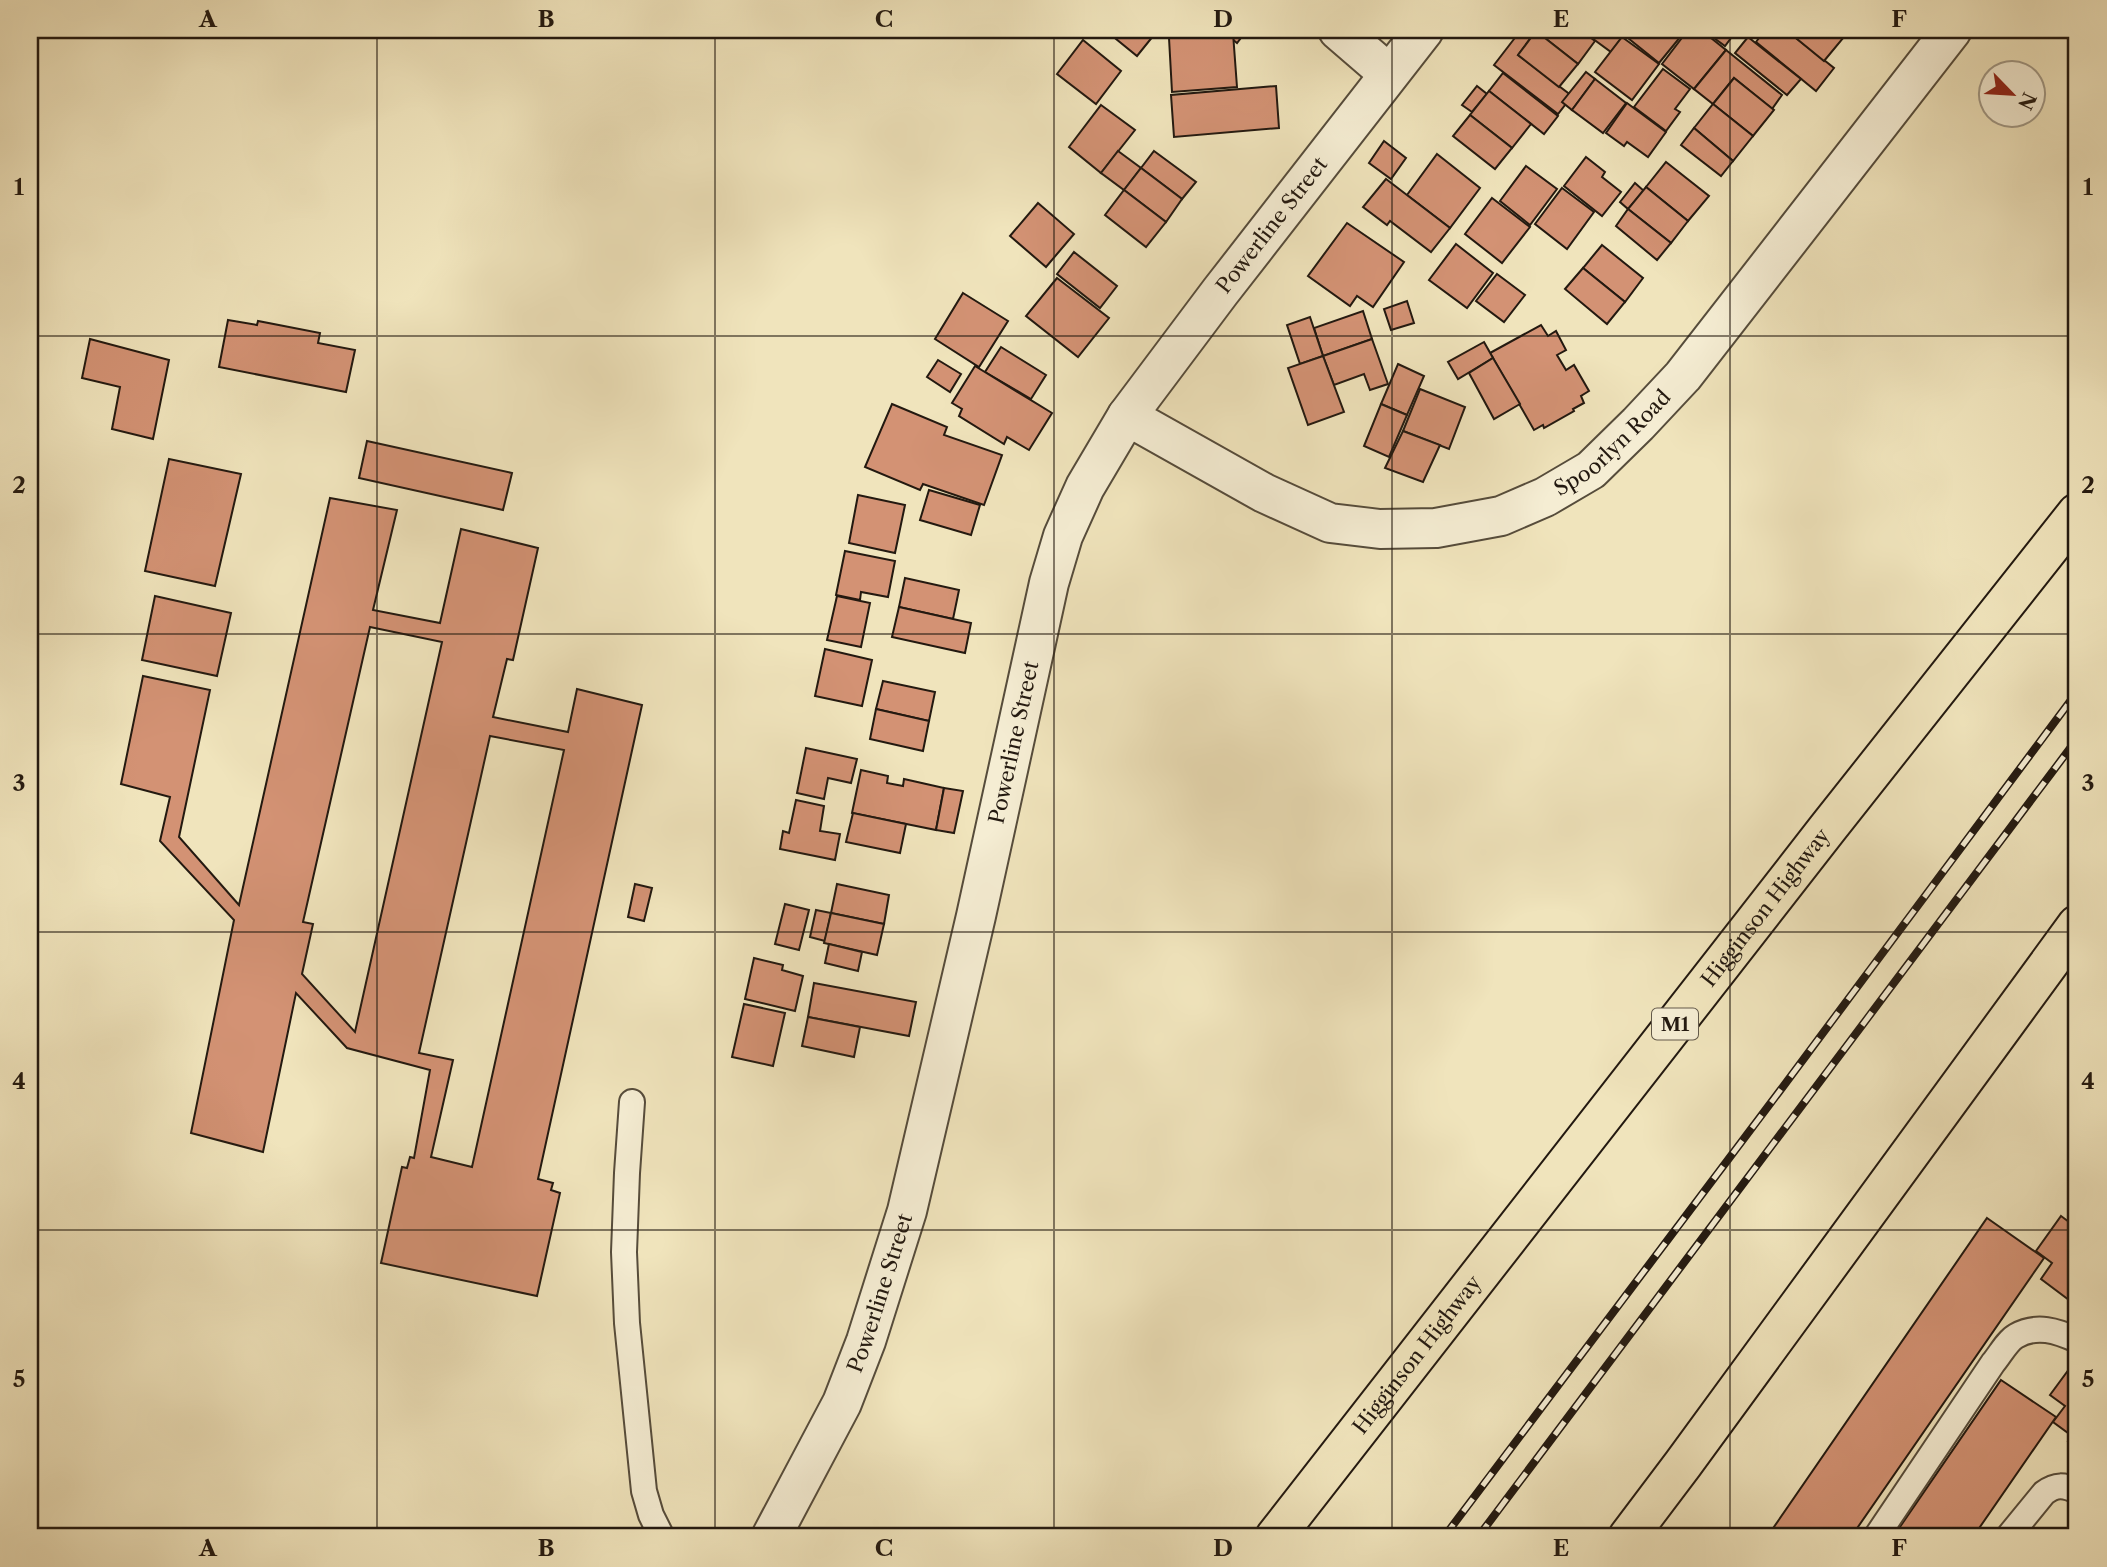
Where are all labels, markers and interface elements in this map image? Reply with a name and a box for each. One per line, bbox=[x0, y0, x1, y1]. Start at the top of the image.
text: A bbox=[198, 5, 218, 33]
text: B bbox=[537, 5, 555, 33]
text: C bbox=[875, 5, 893, 33]
text: D bbox=[1213, 5, 1233, 33]
text: E bbox=[1553, 5, 1569, 33]
text: F bbox=[1891, 5, 1907, 33]
north arrow bbox=[1978, 60, 2048, 130]
text: N bbox=[2013, 89, 2041, 113]
street label: Powerline Street bbox=[1211, 152, 1333, 298]
text: 1 bbox=[14, 173, 25, 201]
text: 1 bbox=[2083, 173, 2094, 201]
street label: Spoorlyn Road bbox=[1549, 384, 1676, 501]
text: 2 bbox=[12, 471, 26, 499]
text: 2 bbox=[2081, 471, 2095, 499]
street label: Powerline Street bbox=[984, 658, 1044, 826]
text: 3 bbox=[13, 769, 26, 797]
text: 3 bbox=[2082, 769, 2095, 797]
street label: Higginson Highway bbox=[1696, 823, 1835, 992]
road number: M1 bbox=[1652, 1008, 1698, 1040]
text: 4 bbox=[12, 1067, 26, 1095]
text: 4 bbox=[2081, 1067, 2095, 1095]
street label: Powerline Street bbox=[842, 1210, 918, 1376]
street label: Higginson Highway bbox=[1347, 1270, 1486, 1439]
text: 5 bbox=[13, 1365, 25, 1393]
text: 5 bbox=[2082, 1365, 2094, 1393]
text: A bbox=[198, 1534, 218, 1562]
text: B bbox=[537, 1534, 555, 1562]
text: C bbox=[875, 1534, 893, 1562]
text: D bbox=[1213, 1534, 1233, 1562]
text: E bbox=[1553, 1534, 1569, 1562]
text: F bbox=[1891, 1534, 1907, 1562]

